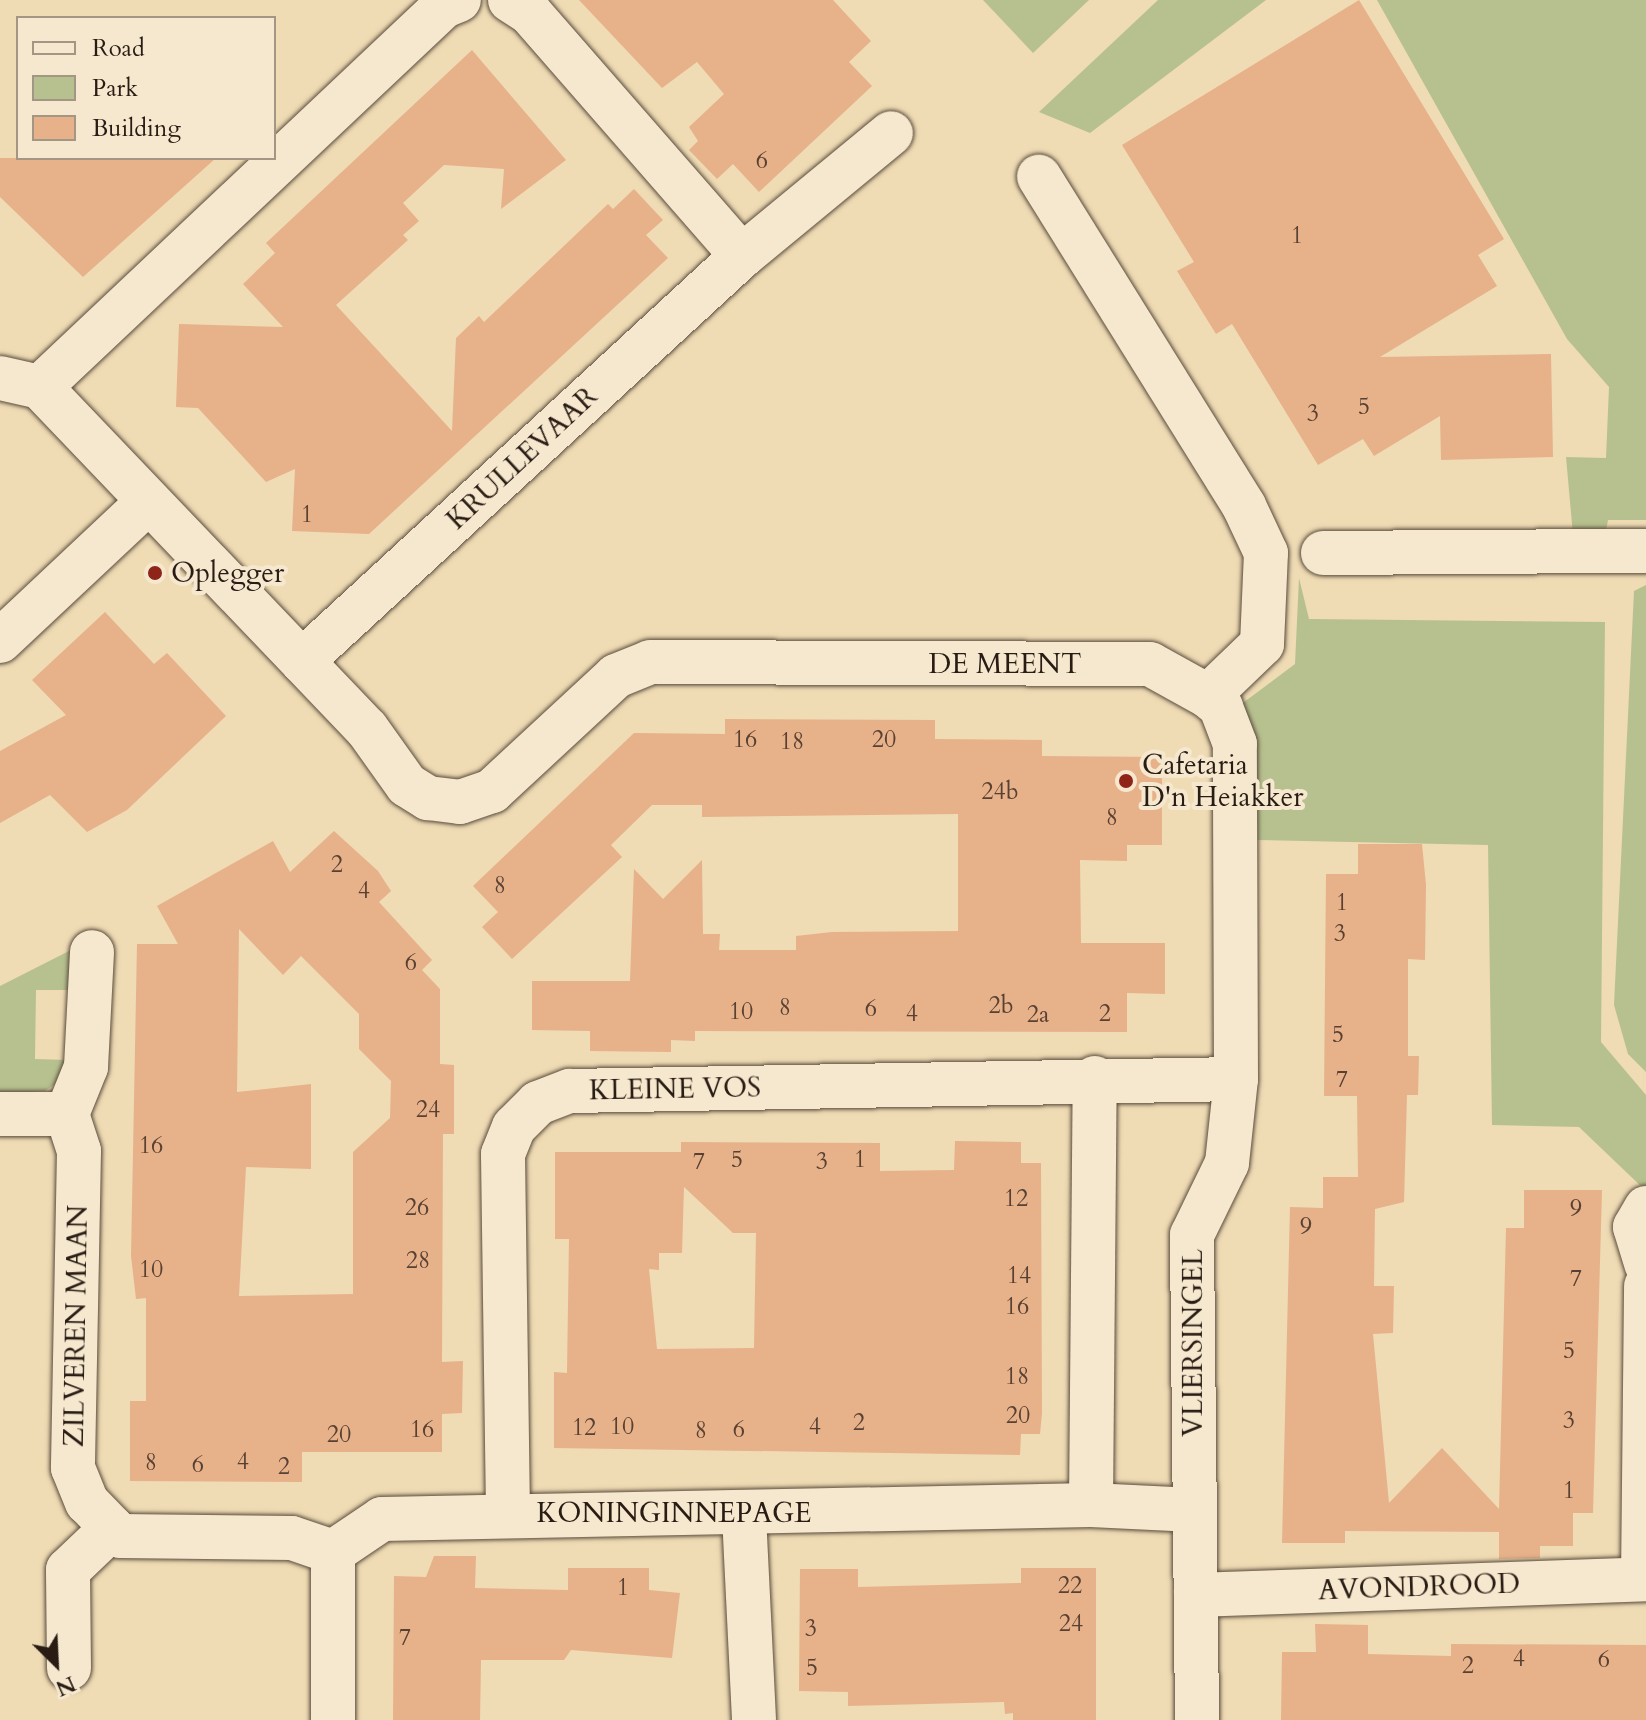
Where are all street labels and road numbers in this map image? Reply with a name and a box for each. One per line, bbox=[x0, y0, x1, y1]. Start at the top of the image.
street label: KRULLEVAAR bbox=[440, 380, 604, 536]
street label: DE MEENT bbox=[929, 647, 1081, 681]
street label: KLEINE VOS bbox=[589, 1071, 761, 1107]
street label: ZILVEREN MAAN bbox=[57, 1204, 95, 1448]
street label: VLIERSINGEL bbox=[1176, 1249, 1210, 1437]
street label: KONINGINNEPAGE bbox=[536, 1496, 812, 1530]
street label: AVONDROOD bbox=[1318, 1567, 1520, 1607]

